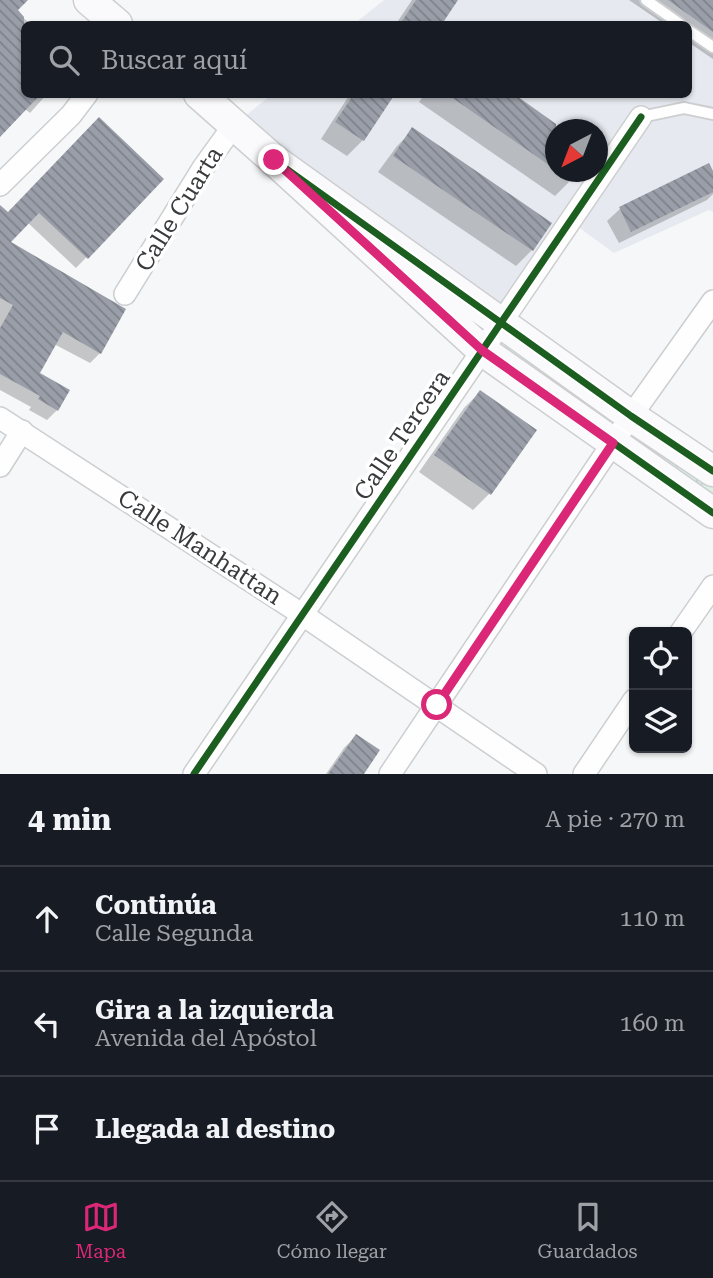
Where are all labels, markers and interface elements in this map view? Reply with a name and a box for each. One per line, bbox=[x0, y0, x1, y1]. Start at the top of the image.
search box bbox=[21, 21, 692, 98]
icon: search bbox=[45, 41, 83, 79]
text: Buscar aquí bbox=[101, 45, 247, 75]
north arrow bbox=[545, 119, 608, 182]
street label: Calle Cuarta bbox=[130, 142, 228, 276]
route end bbox=[258, 144, 289, 175]
street label: Calle Tercera bbox=[348, 365, 456, 505]
street label: Calle Manhattan bbox=[113, 484, 287, 610]
map controls bbox=[629, 627, 692, 753]
button: locate bbox=[629, 627, 692, 690]
route start bbox=[421, 689, 452, 720]
button: layers bbox=[629, 690, 692, 753]
text: 4 min bbox=[28, 802, 111, 837]
text: A pie · 270 m bbox=[545, 806, 685, 833]
text: Continúa bbox=[95, 890, 217, 920]
icon: ahead bbox=[28, 900, 66, 938]
text: 110 m bbox=[620, 905, 685, 932]
text: Calle Segunda bbox=[95, 920, 253, 947]
text: Gira a la izquierda bbox=[95, 995, 334, 1025]
icon: left bbox=[28, 1005, 66, 1043]
text: 160 m bbox=[620, 1010, 685, 1037]
text: Avenida del Apóstol bbox=[95, 1025, 317, 1052]
icon: arrive bbox=[28, 1110, 66, 1148]
text: Llegada al destino bbox=[95, 1114, 335, 1144]
tab: Mapa bbox=[75, 1198, 126, 1263]
tab: Cómo llegar bbox=[277, 1198, 387, 1263]
tab: Guardados bbox=[537, 1198, 638, 1263]

